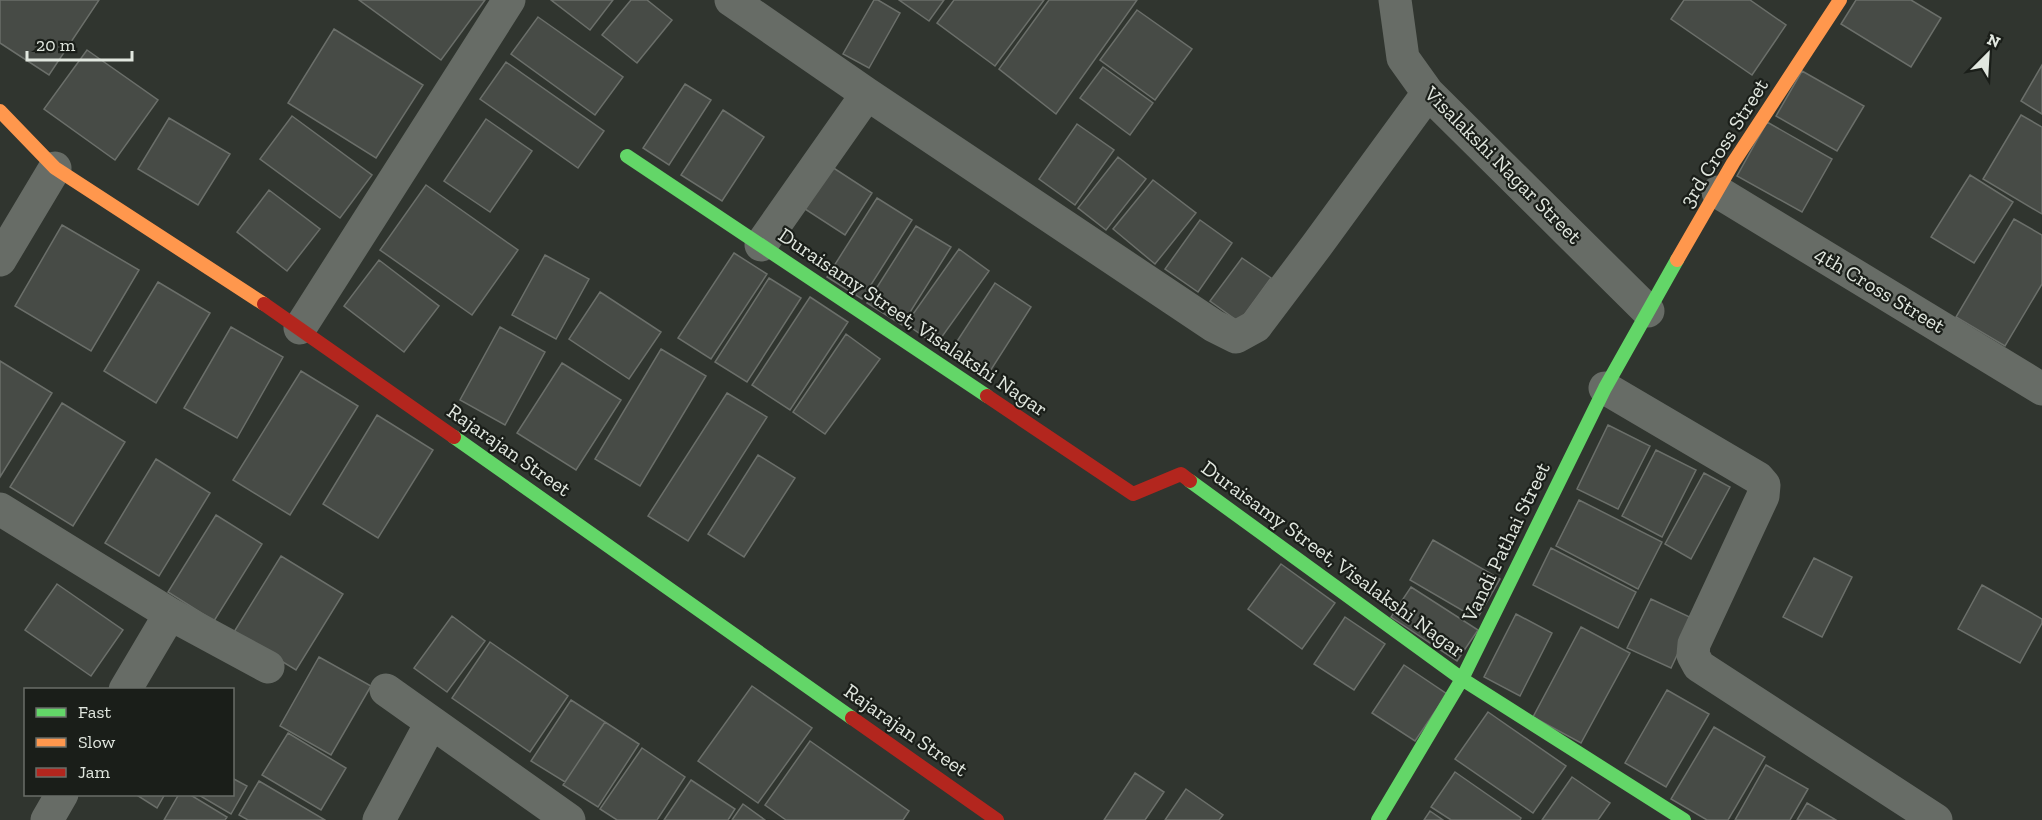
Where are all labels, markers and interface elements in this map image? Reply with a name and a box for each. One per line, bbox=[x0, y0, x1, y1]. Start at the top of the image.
scale bar bbox=[27, 24, 132, 62]
north arrow bbox=[1958, 24, 2018, 84]
text: N bbox=[1984, 30, 2003, 52]
text: 20 m bbox=[36, 34, 76, 56]
street label: 3rd Cross Street bbox=[1674, 74, 1773, 212]
street label: Visalakshi Nagar Street bbox=[1419, 80, 1587, 249]
street label: Duraisamy Street, Visalakshi Nagar bbox=[774, 222, 1053, 421]
street label: 4th Cross Street bbox=[1811, 241, 1950, 338]
street label: Rajarajan Street bbox=[442, 398, 576, 502]
street label: Duraisamy Street, Visalakshi Nagar bbox=[1197, 455, 1470, 663]
street label: Vandi Pathai Street bbox=[1456, 458, 1555, 627]
street label: Rajarajan Street bbox=[839, 678, 973, 782]
legend bbox=[24, 688, 234, 796]
text: Fast bbox=[78, 701, 111, 723]
text: Slow bbox=[78, 731, 115, 753]
text: Jam bbox=[78, 761, 110, 783]

